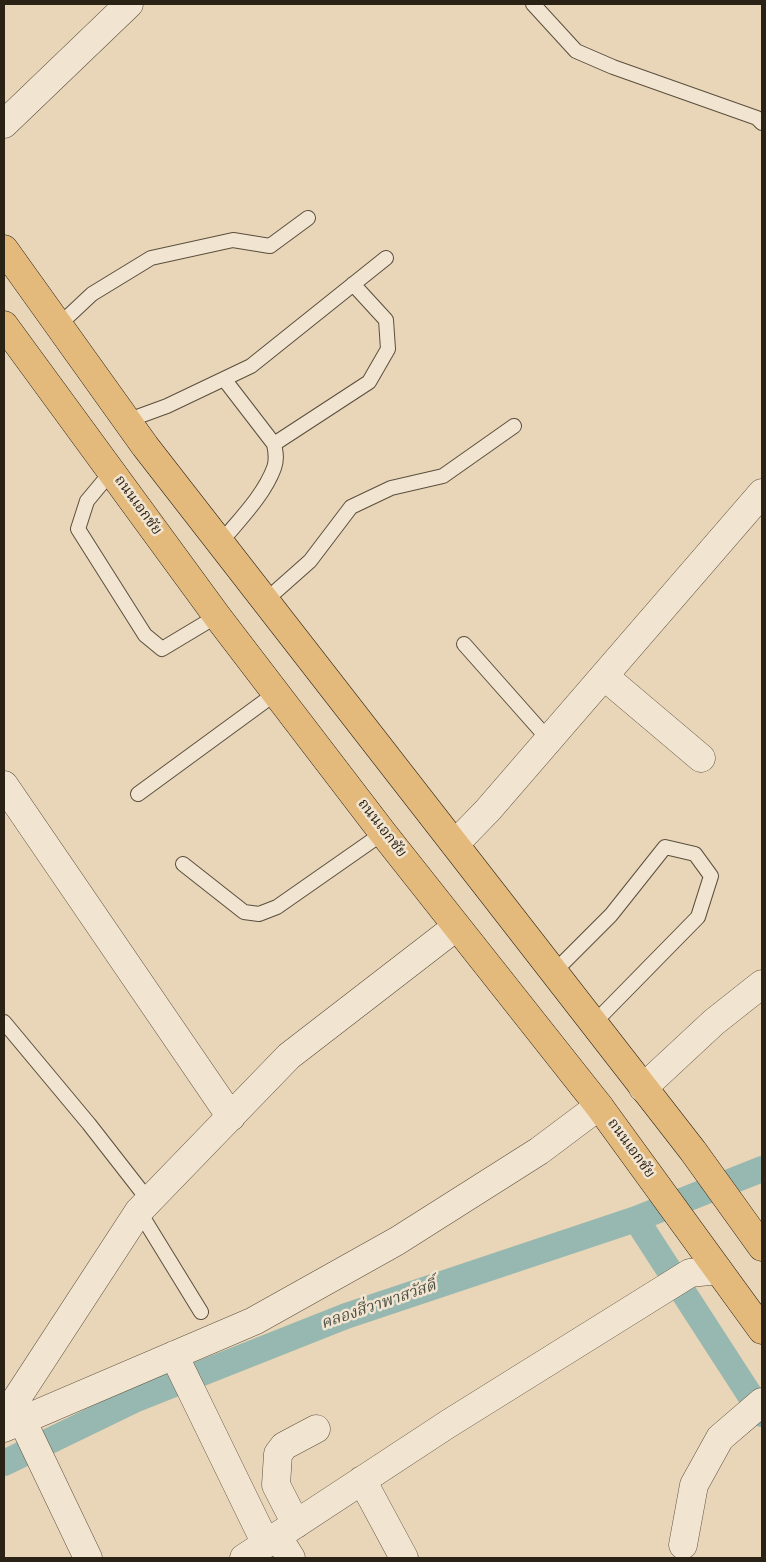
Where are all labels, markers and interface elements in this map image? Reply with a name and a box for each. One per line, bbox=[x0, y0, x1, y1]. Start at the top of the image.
street label: ถนนเอกชัย bbox=[109, 473, 165, 539]
street label: ถนนเอกชัย bbox=[352, 796, 410, 862]
street label: ถนนเอกชัย bbox=[602, 1116, 658, 1182]
water label: คลองสี่วาพาสวัสดิ์ bbox=[319, 1277, 439, 1335]

